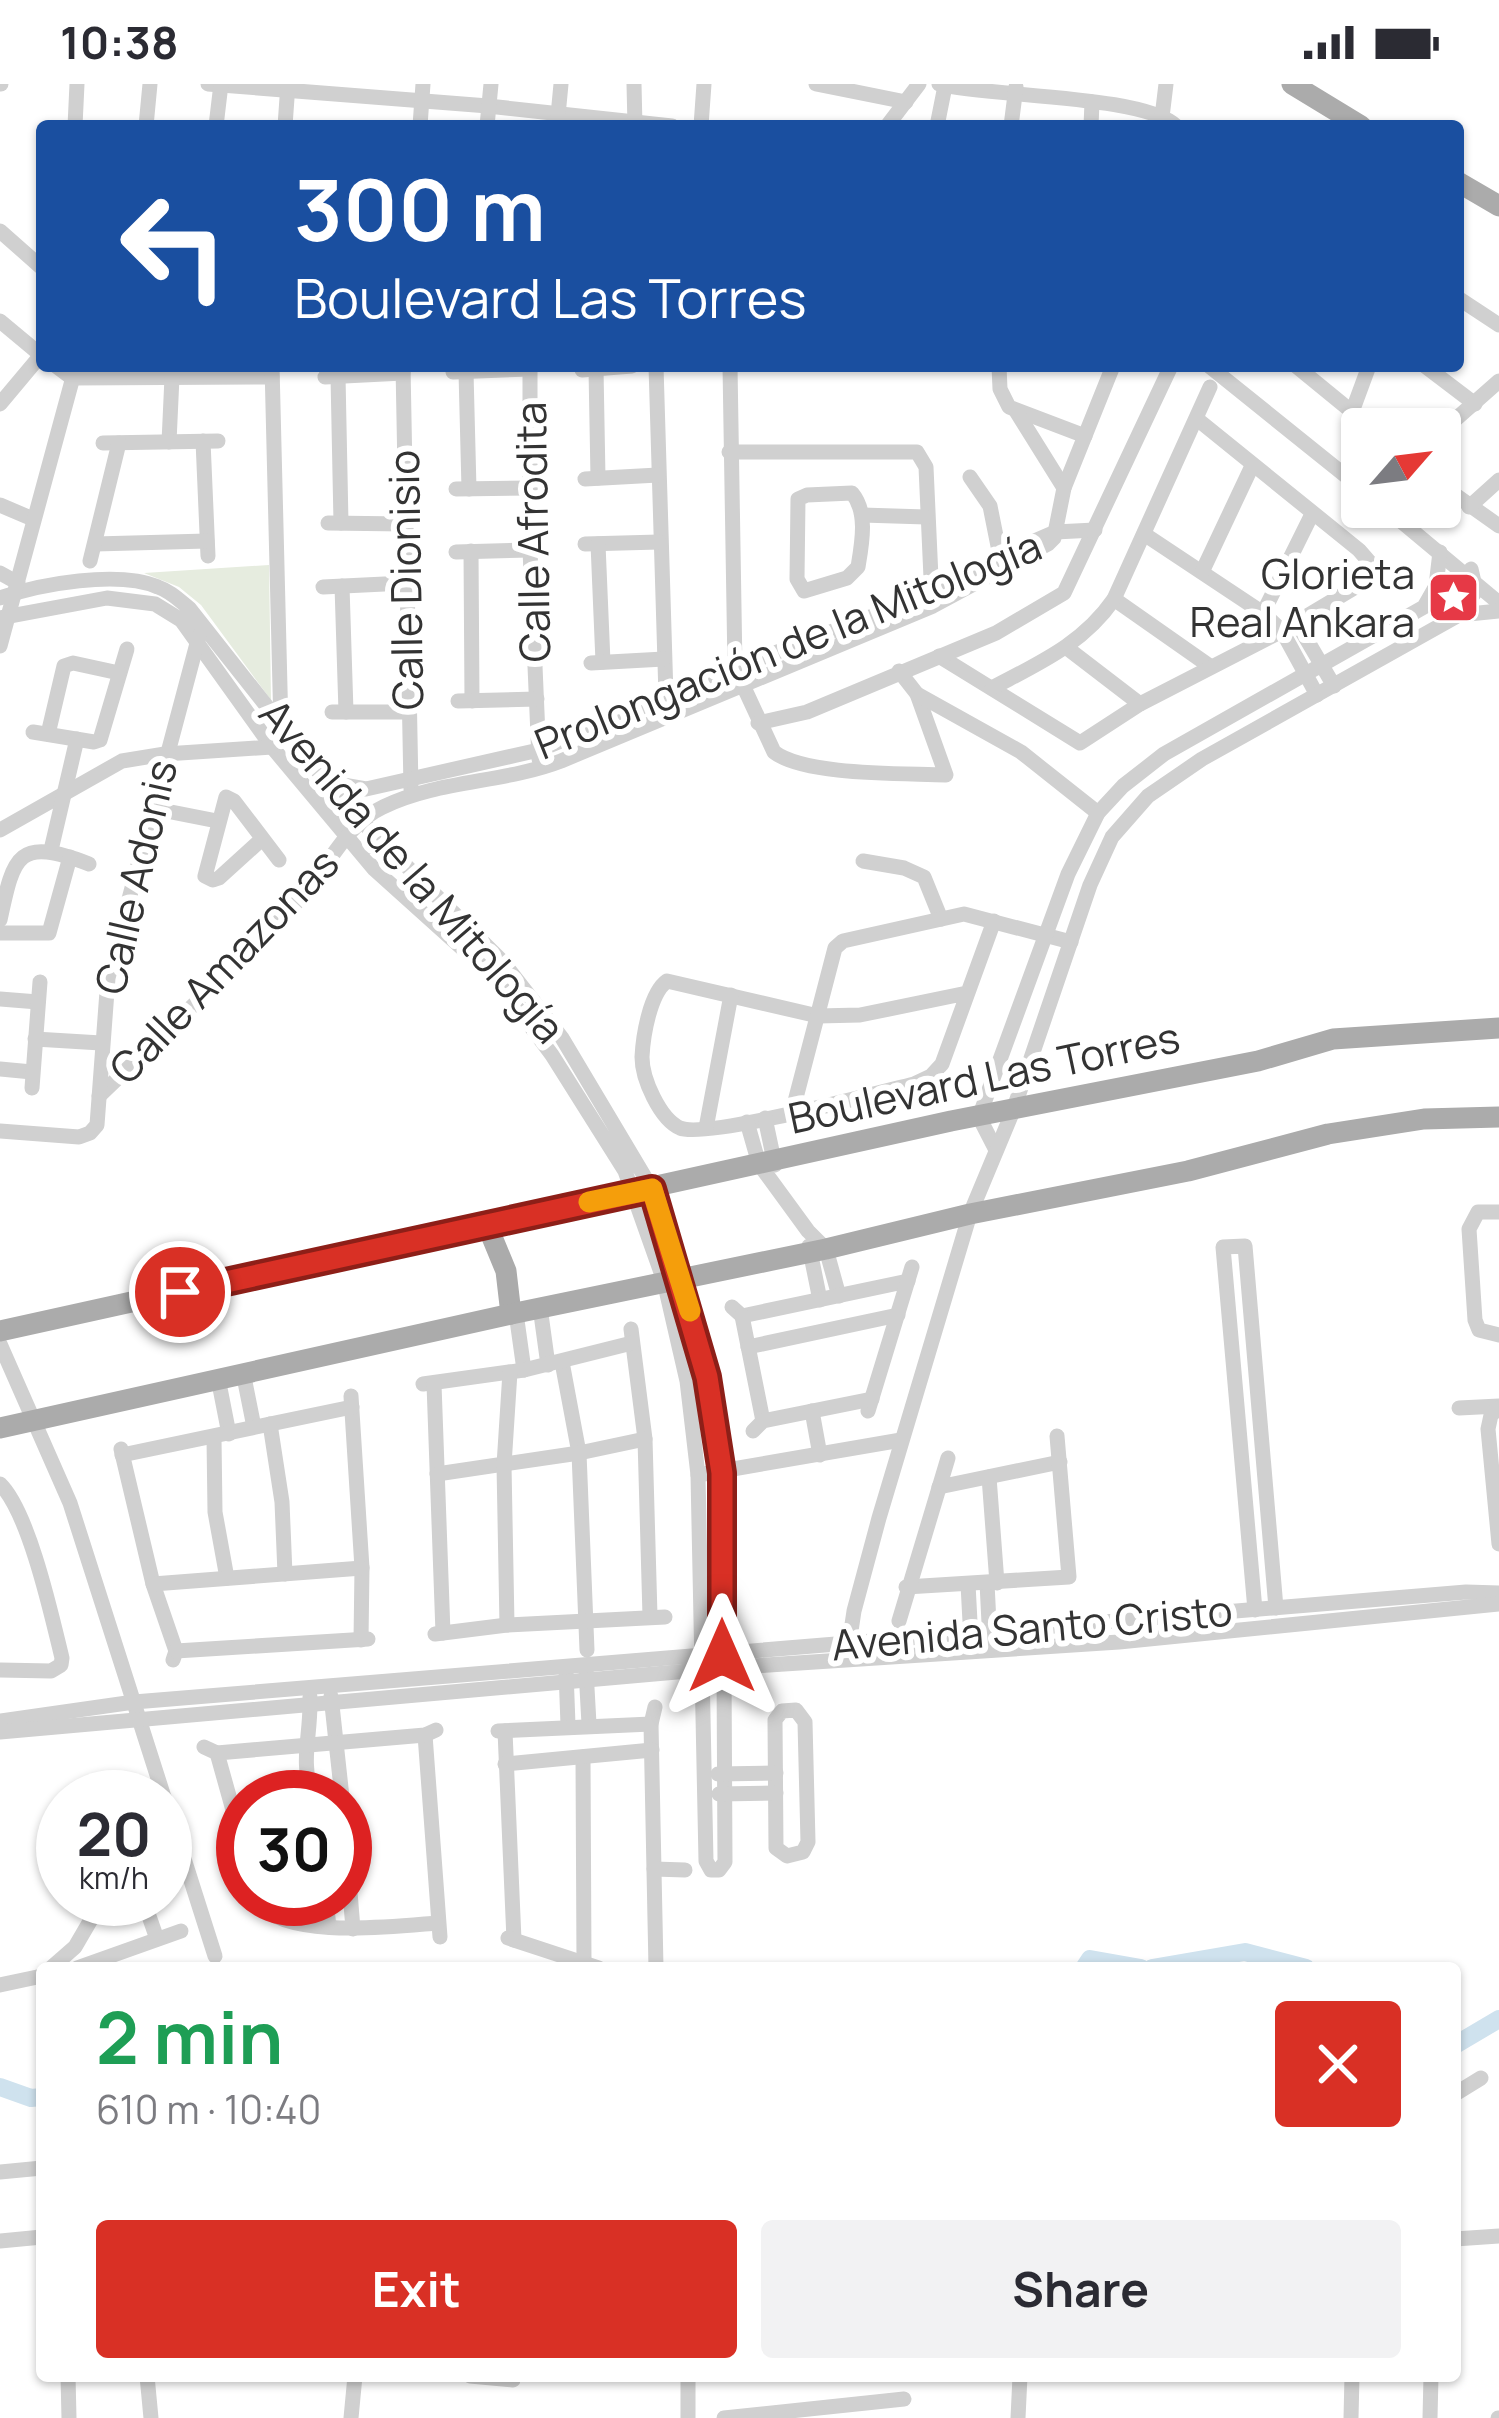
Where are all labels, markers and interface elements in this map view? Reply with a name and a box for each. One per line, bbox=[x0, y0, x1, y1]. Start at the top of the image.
text: 10:38 bbox=[60, 11, 178, 73]
text: 300 m bbox=[294, 151, 546, 266]
icon: left bbox=[96, 168, 252, 324]
text: Boulevard Las Torres bbox=[294, 260, 807, 334]
street label: Calle Afrodita bbox=[501, 401, 563, 663]
north arrow bbox=[1341, 408, 1461, 528]
map controls bbox=[1341, 408, 1461, 528]
street label: Calle Dionisio bbox=[374, 449, 436, 711]
street label: Prolongación de la Mitología bbox=[526, 516, 1049, 772]
place label: Glorieta Real Ankara bbox=[1190, 544, 1415, 650]
place icon: Glorieta Real Ankara bbox=[1426, 570, 1482, 626]
street label: Avenida de la Mitología bbox=[247, 686, 579, 1055]
street label: Calle Adonis bbox=[80, 754, 190, 1000]
street label: Calle Amazonas bbox=[96, 835, 351, 1096]
street label: Boulevard Las Torres bbox=[783, 1007, 1185, 1147]
pin bbox=[129, 1241, 231, 1343]
icon: arrive bbox=[147, 1259, 213, 1325]
street label: Avenida Santo Cristo bbox=[829, 1581, 1235, 1673]
position arrow bbox=[659, 1593, 785, 1719]
speed limit sign: 30 bbox=[216, 1770, 372, 1926]
text: 20 bbox=[76, 1792, 152, 1874]
text: km/h bbox=[79, 1857, 149, 1898]
text: 2 min bbox=[96, 1987, 283, 2086]
button: close bbox=[1275, 2001, 1401, 2127]
text: 610 m · 10:40 bbox=[96, 2082, 321, 2136]
button: Exit bbox=[96, 2220, 737, 2358]
button: Share bbox=[761, 2220, 1401, 2358]

